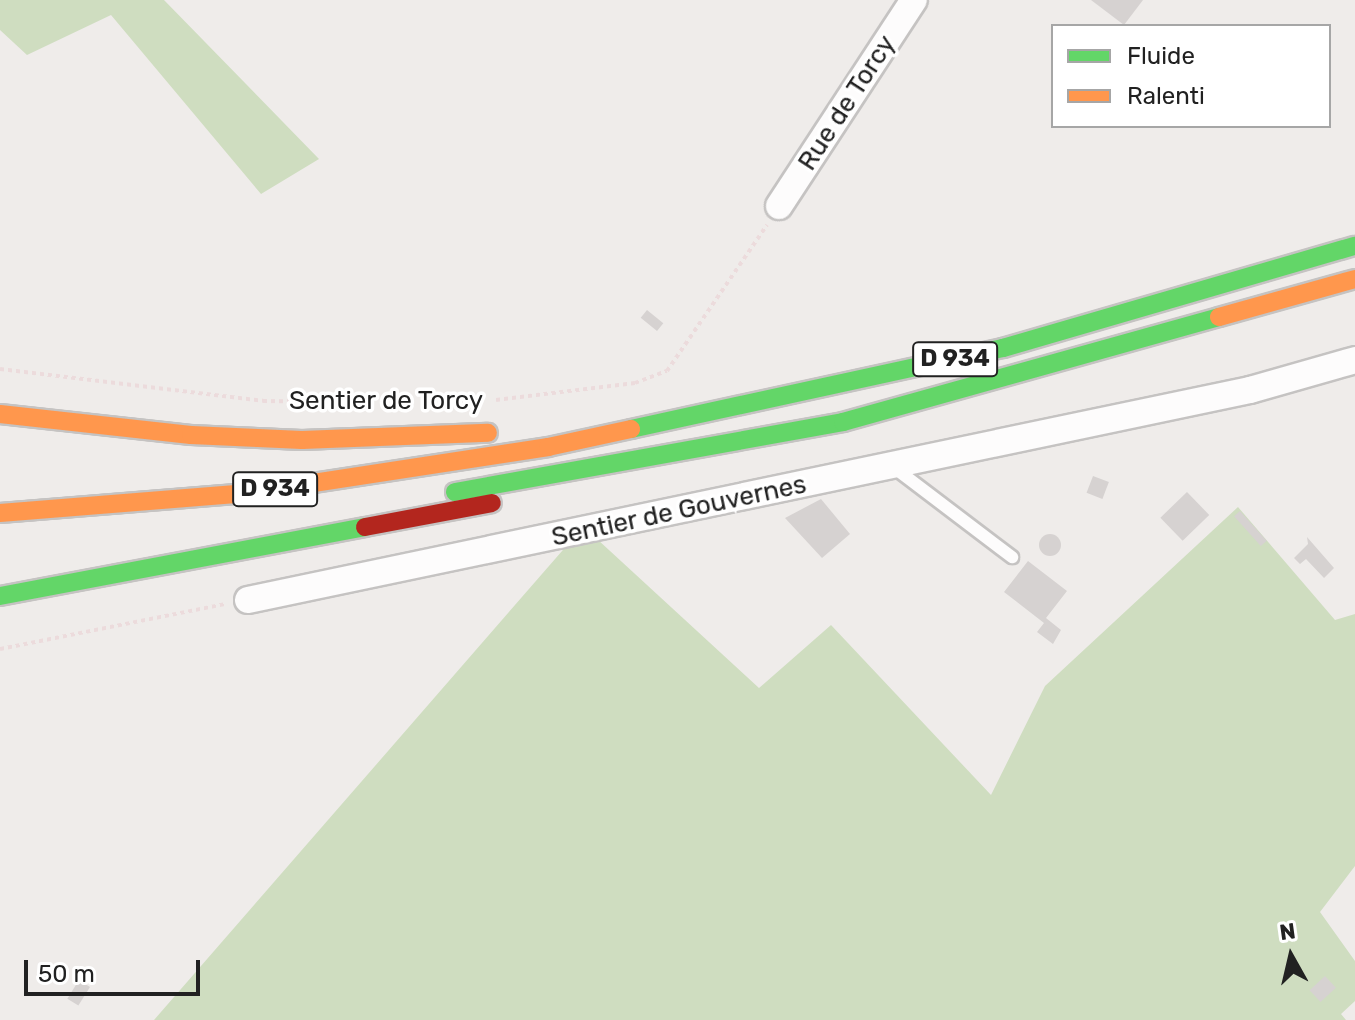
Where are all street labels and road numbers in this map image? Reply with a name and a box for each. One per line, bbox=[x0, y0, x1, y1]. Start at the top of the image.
street label: Rue de Torcy bbox=[792, 29, 902, 177]
road number: D 934 bbox=[911, 339, 999, 379]
street label: Sentier de Torcy bbox=[288, 385, 484, 417]
road number: D 934 bbox=[231, 469, 319, 509]
street label: Sentier de Gouvernes bbox=[549, 469, 809, 553]

